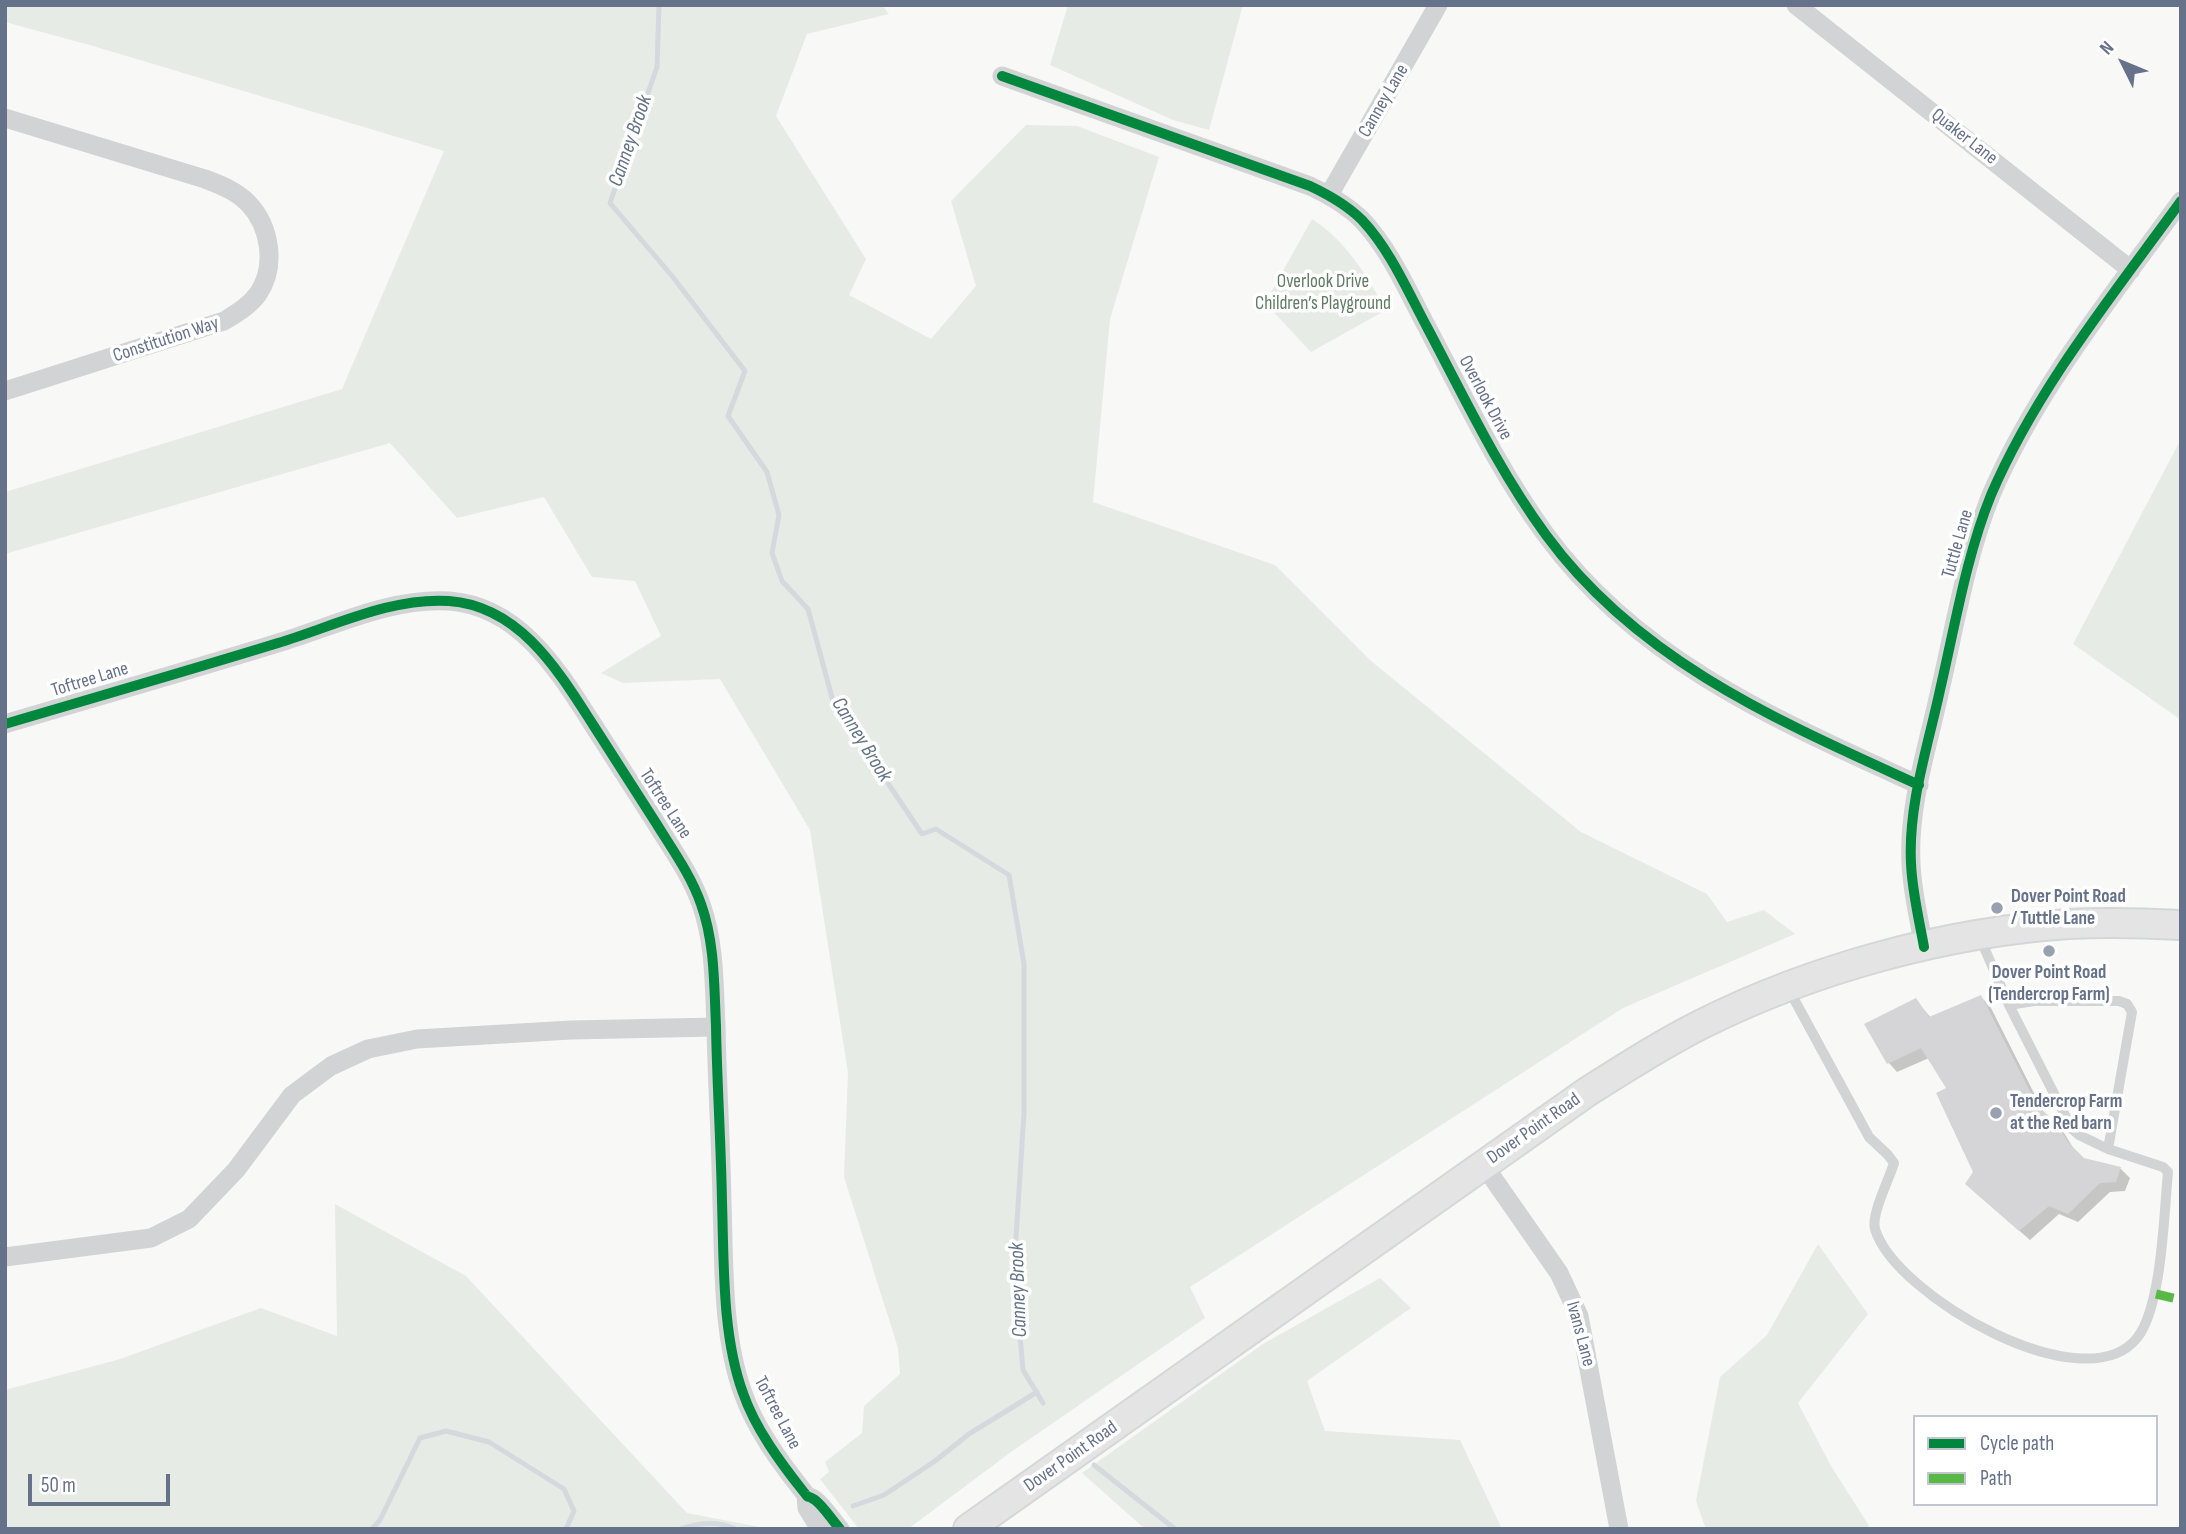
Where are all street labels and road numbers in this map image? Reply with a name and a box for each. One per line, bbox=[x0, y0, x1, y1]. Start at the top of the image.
street label: Canney Lane bbox=[1354, 60, 1414, 142]
street label: Quaker Lane bbox=[1926, 104, 2002, 170]
street label: Constitution Way bbox=[110, 312, 222, 368]
street label: Overlook Drive bbox=[1453, 352, 1517, 444]
street label: Tuttle Lane bbox=[1937, 507, 1979, 581]
street label: Toftree Lane bbox=[49, 658, 131, 702]
street label: Toftree Lane bbox=[634, 765, 696, 843]
street label: Dover Point Road bbox=[1483, 1089, 1585, 1169]
street label: Ivans Lane bbox=[1560, 1299, 1600, 1369]
street label: Toftree Lane bbox=[748, 1373, 806, 1453]
street label: Dover Point Road bbox=[1020, 1417, 1122, 1497]

